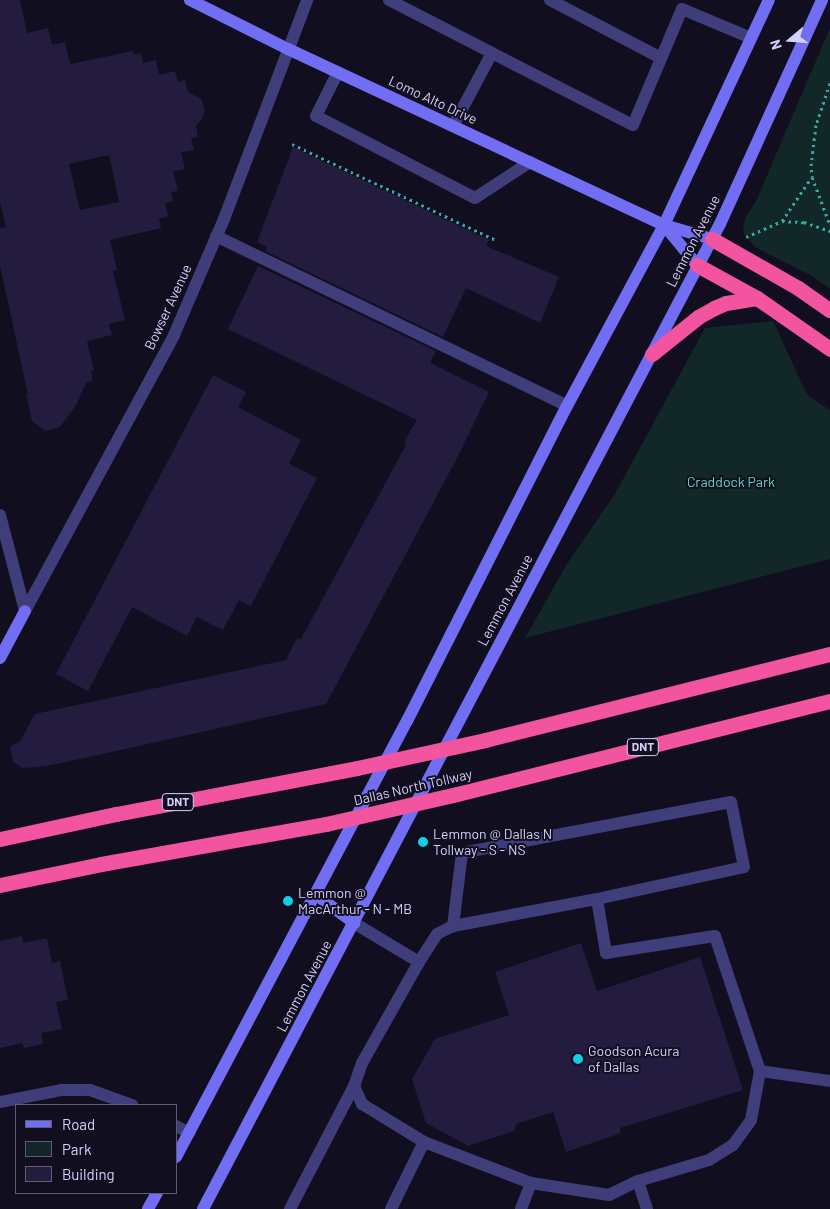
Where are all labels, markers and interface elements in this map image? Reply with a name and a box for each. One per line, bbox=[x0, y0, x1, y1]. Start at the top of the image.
north arrow bbox=[765, 15, 815, 65]
text: N bbox=[766, 38, 785, 52]
street label: Lomo Alto Drive bbox=[386, 72, 480, 128]
street label: Lemmon Avenue bbox=[663, 192, 723, 290]
street label: Bowser Avenue bbox=[141, 262, 195, 352]
park label: Craddock Park bbox=[687, 474, 775, 490]
street label: Lemmon Avenue bbox=[474, 551, 536, 649]
road number: DNT bbox=[627, 738, 659, 756]
street label: Dallas North Tollway bbox=[352, 765, 474, 809]
road number: DNT bbox=[162, 792, 194, 812]
place label: Lemmon @ Dallas N Tollway - S - NS bbox=[433, 826, 552, 859]
marker: Lemmon @ Dallas N Tollway - S - NS bbox=[417, 836, 429, 848]
place label: Lemmon @ MacArthur - N - MB bbox=[298, 885, 412, 918]
marker: Lemmon @ MacArthur - N - MB bbox=[282, 895, 294, 907]
street label: Lemmon Avenue bbox=[273, 937, 335, 1035]
place label: Goodson Acura of Dallas bbox=[588, 1043, 680, 1076]
marker: Goodson Acura of Dallas bbox=[572, 1053, 584, 1065]
legend bbox=[15, 1104, 178, 1194]
text: Road bbox=[62, 1115, 95, 1133]
text: Park bbox=[62, 1140, 91, 1158]
text: Building bbox=[62, 1165, 115, 1183]

